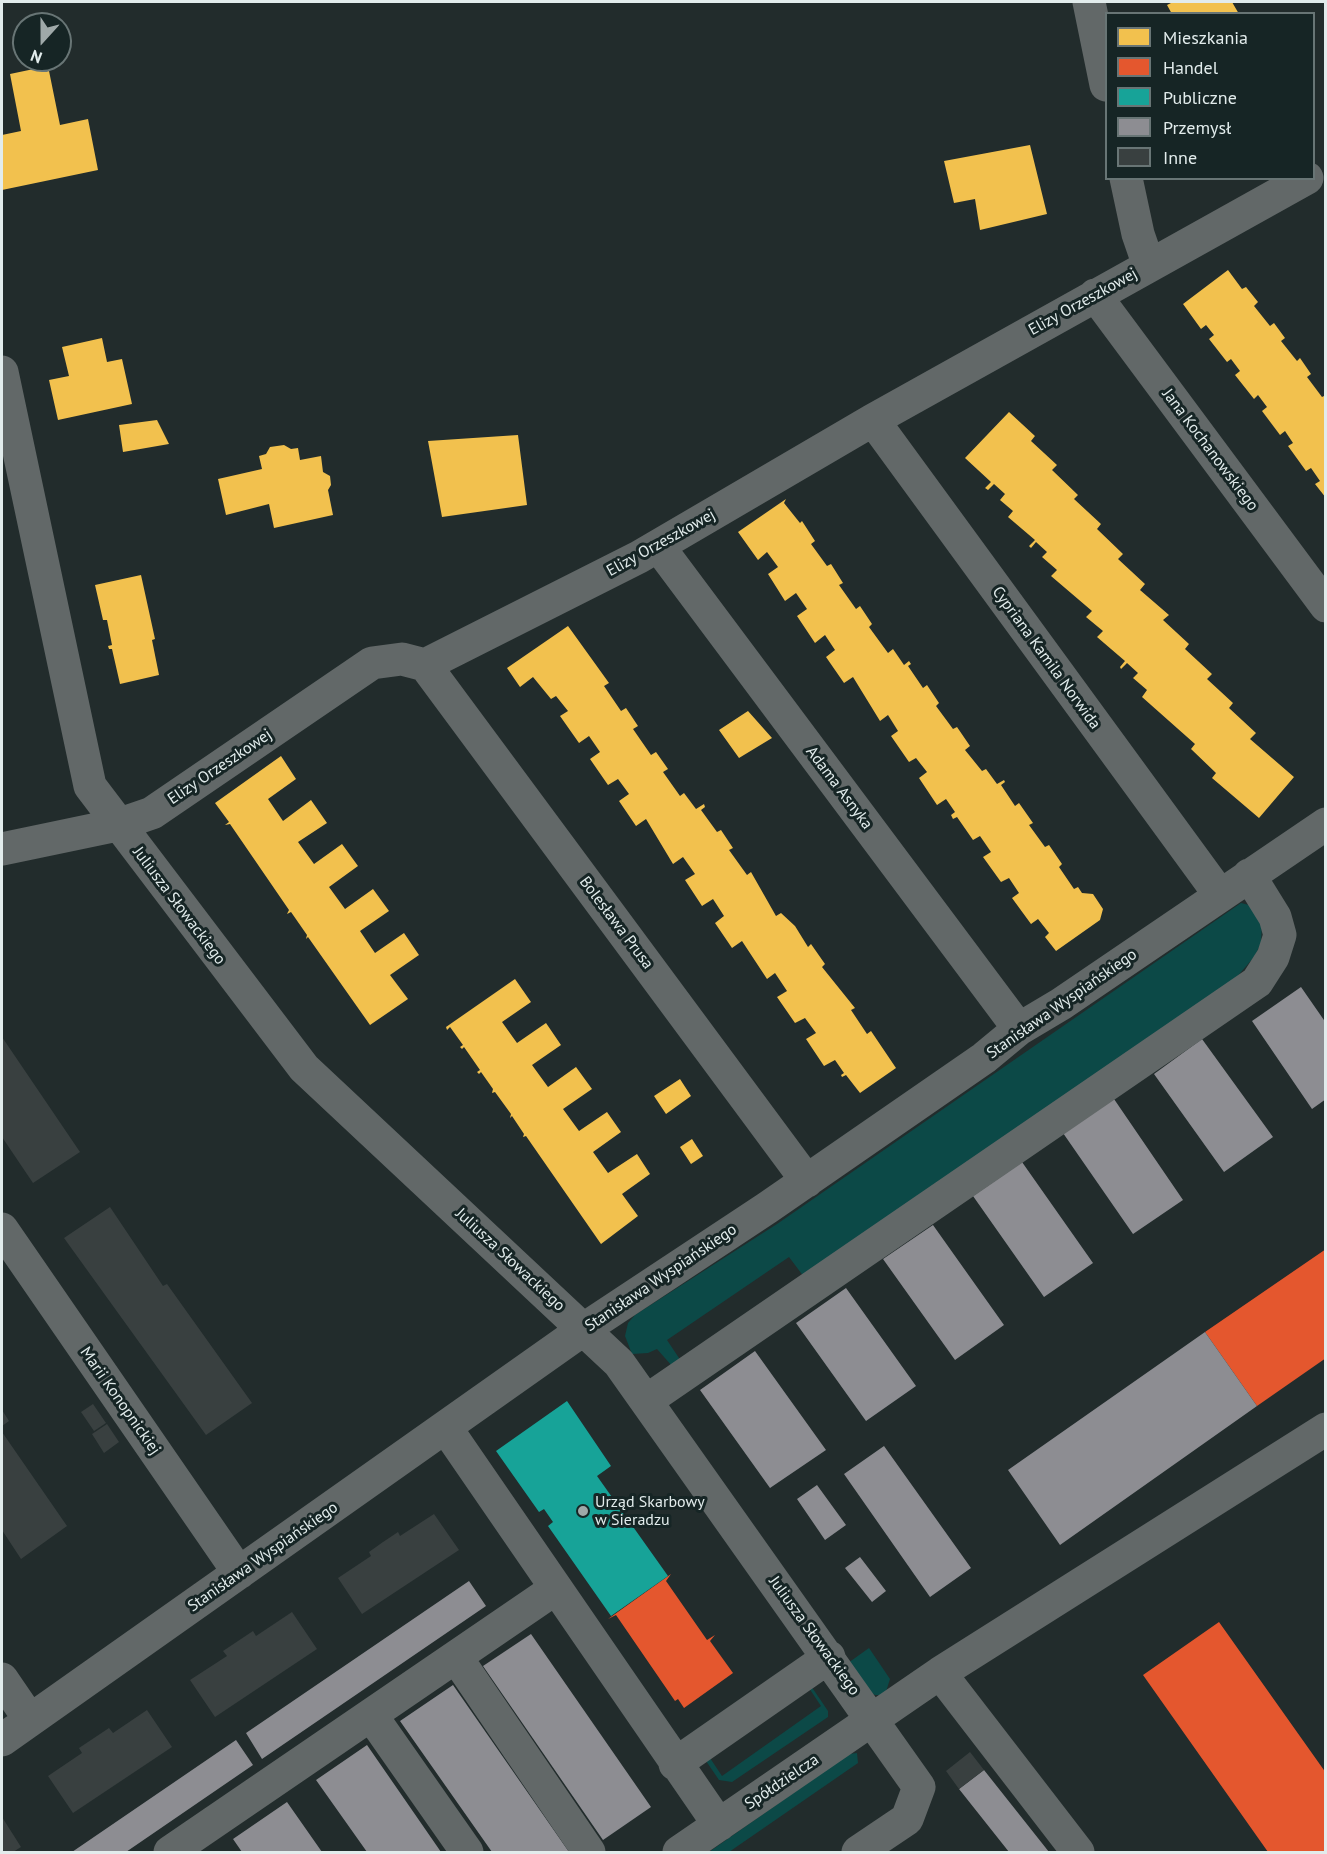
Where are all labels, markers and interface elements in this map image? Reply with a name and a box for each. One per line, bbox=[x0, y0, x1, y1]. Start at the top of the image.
north arrow bbox=[12, 12, 72, 72]
legend bbox=[1105, 12, 1315, 180]
text: Mieszkania bbox=[1163, 26, 1248, 49]
text: N bbox=[28, 46, 45, 68]
text: Handel bbox=[1163, 56, 1218, 79]
text: Publiczne bbox=[1163, 86, 1237, 109]
text: Przemysł bbox=[1163, 116, 1231, 139]
text: Inne bbox=[1163, 146, 1197, 169]
street label: Elizy Orzeszkowej bbox=[1025, 264, 1141, 340]
street label: Jana Kochanowskiego bbox=[1158, 385, 1262, 515]
street label: Elizy Orzeszkowej bbox=[603, 505, 719, 581]
street label: Cypriana Kamila Norwida bbox=[988, 583, 1104, 733]
street label: Elizy Orzeszkowej bbox=[164, 725, 276, 809]
street label: Adama Asnyka bbox=[802, 743, 876, 833]
street label: Juliusza Słowackiego bbox=[128, 843, 230, 969]
street label: Bolesława Prusa bbox=[575, 873, 657, 973]
street label: Stanisława Wyspiańskiego bbox=[983, 945, 1141, 1063]
street label: Juliusza Słowackiego bbox=[451, 1204, 569, 1316]
street label: Stanisława Wyspiańskiego bbox=[582, 1220, 740, 1336]
street label: Marii Konopnickiej bbox=[76, 1343, 164, 1459]
place label: Urząd Skarbowy w Sieradzu bbox=[595, 1492, 705, 1530]
street label: Stanisława Wyspiańskiego bbox=[184, 1498, 342, 1616]
marker: Urząd Skarbowy w Sieradzu bbox=[576, 1504, 590, 1518]
street label: Juliusza Słowackiego bbox=[764, 1573, 864, 1699]
street label: Spółdzielcza bbox=[741, 1750, 823, 1814]

